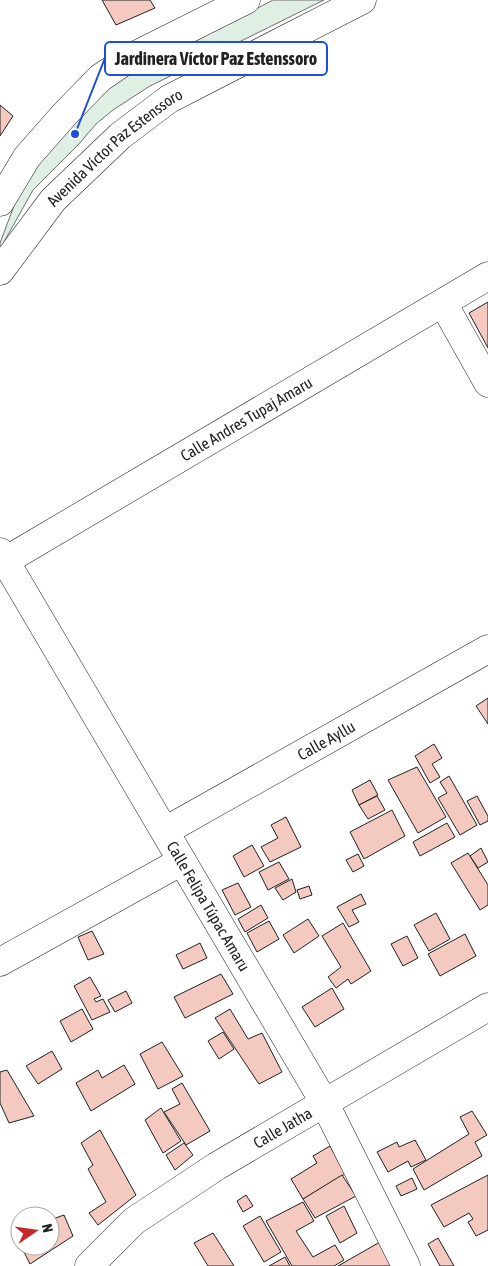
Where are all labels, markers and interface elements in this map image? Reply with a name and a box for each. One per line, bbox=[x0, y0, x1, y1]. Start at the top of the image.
callout: Jardinera Víctor Paz Estenssoro bbox=[105, 42, 327, 75]
text: Jardinera Víctor Paz Estenssoro bbox=[114, 48, 317, 69]
street label: Avenida Víctor Paz Estenssoro bbox=[43, 85, 185, 209]
street label: Calle Andres Tupaj Amaru bbox=[177, 373, 315, 465]
street label: Calle Ayllu bbox=[294, 717, 358, 764]
street label: Calle Felipa Túpac Amaru bbox=[163, 838, 254, 974]
street label: Calle Jatha bbox=[250, 1103, 315, 1152]
north arrow bbox=[10, 1206, 60, 1256]
text: N bbox=[39, 1222, 56, 1234]

